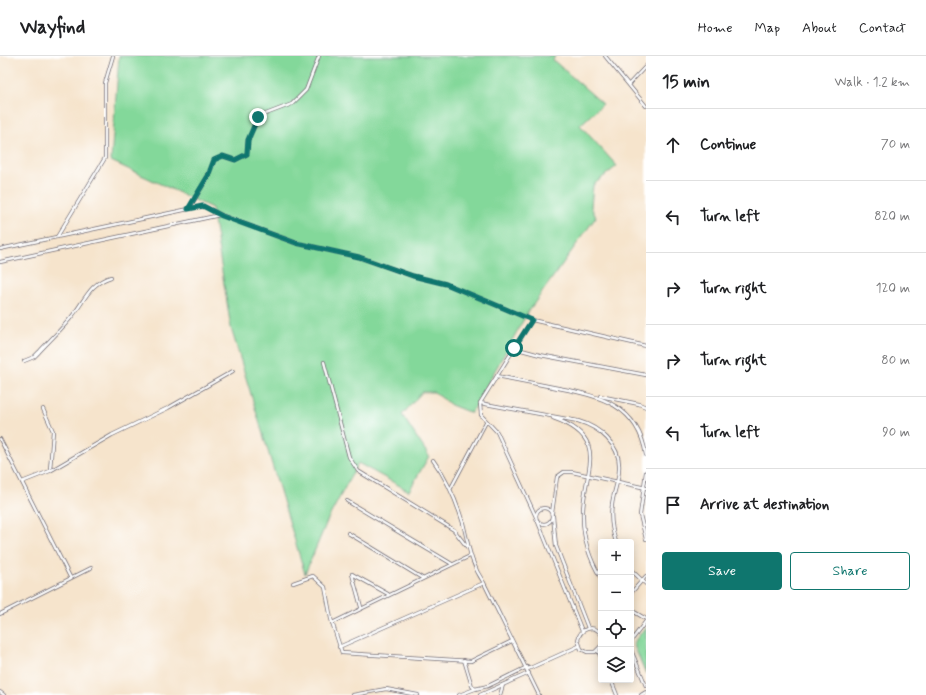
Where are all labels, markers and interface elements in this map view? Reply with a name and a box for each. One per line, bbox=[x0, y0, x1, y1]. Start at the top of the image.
text: Wayfind bbox=[20, 15, 85, 40]
text: Home bbox=[698, 19, 732, 37]
text: Map bbox=[754, 19, 780, 37]
text: About bbox=[802, 19, 837, 37]
text: Contact bbox=[859, 19, 906, 37]
text: 15 min bbox=[662, 71, 710, 93]
text: Walk · 1.2 km bbox=[835, 74, 910, 91]
route end bbox=[249, 108, 267, 126]
icon: ahead bbox=[662, 134, 684, 156]
text: Continue bbox=[700, 135, 756, 155]
text: 70 m bbox=[881, 136, 910, 153]
icon: left bbox=[662, 206, 684, 228]
text: Turn left bbox=[700, 207, 760, 227]
text: 820 m bbox=[874, 208, 910, 225]
icon: right bbox=[662, 278, 684, 300]
text: Turn right bbox=[700, 279, 767, 299]
text: 120 m bbox=[876, 280, 910, 297]
route start bbox=[505, 339, 523, 357]
icon: right bbox=[662, 350, 684, 372]
text: Turn right bbox=[700, 351, 767, 371]
text: 80 m bbox=[881, 352, 910, 369]
icon: left bbox=[662, 422, 684, 444]
text: Turn left bbox=[700, 423, 760, 443]
text: 90 m bbox=[882, 424, 910, 441]
icon: arrive bbox=[662, 494, 684, 516]
text: Arrive at destination bbox=[700, 495, 829, 515]
map controls bbox=[598, 539, 634, 683]
button: + bbox=[598, 539, 634, 575]
button: Save bbox=[662, 552, 782, 590]
button: Share bbox=[790, 552, 910, 590]
button: − bbox=[598, 575, 634, 611]
button: locate bbox=[598, 611, 634, 647]
button: layers bbox=[598, 647, 634, 683]

